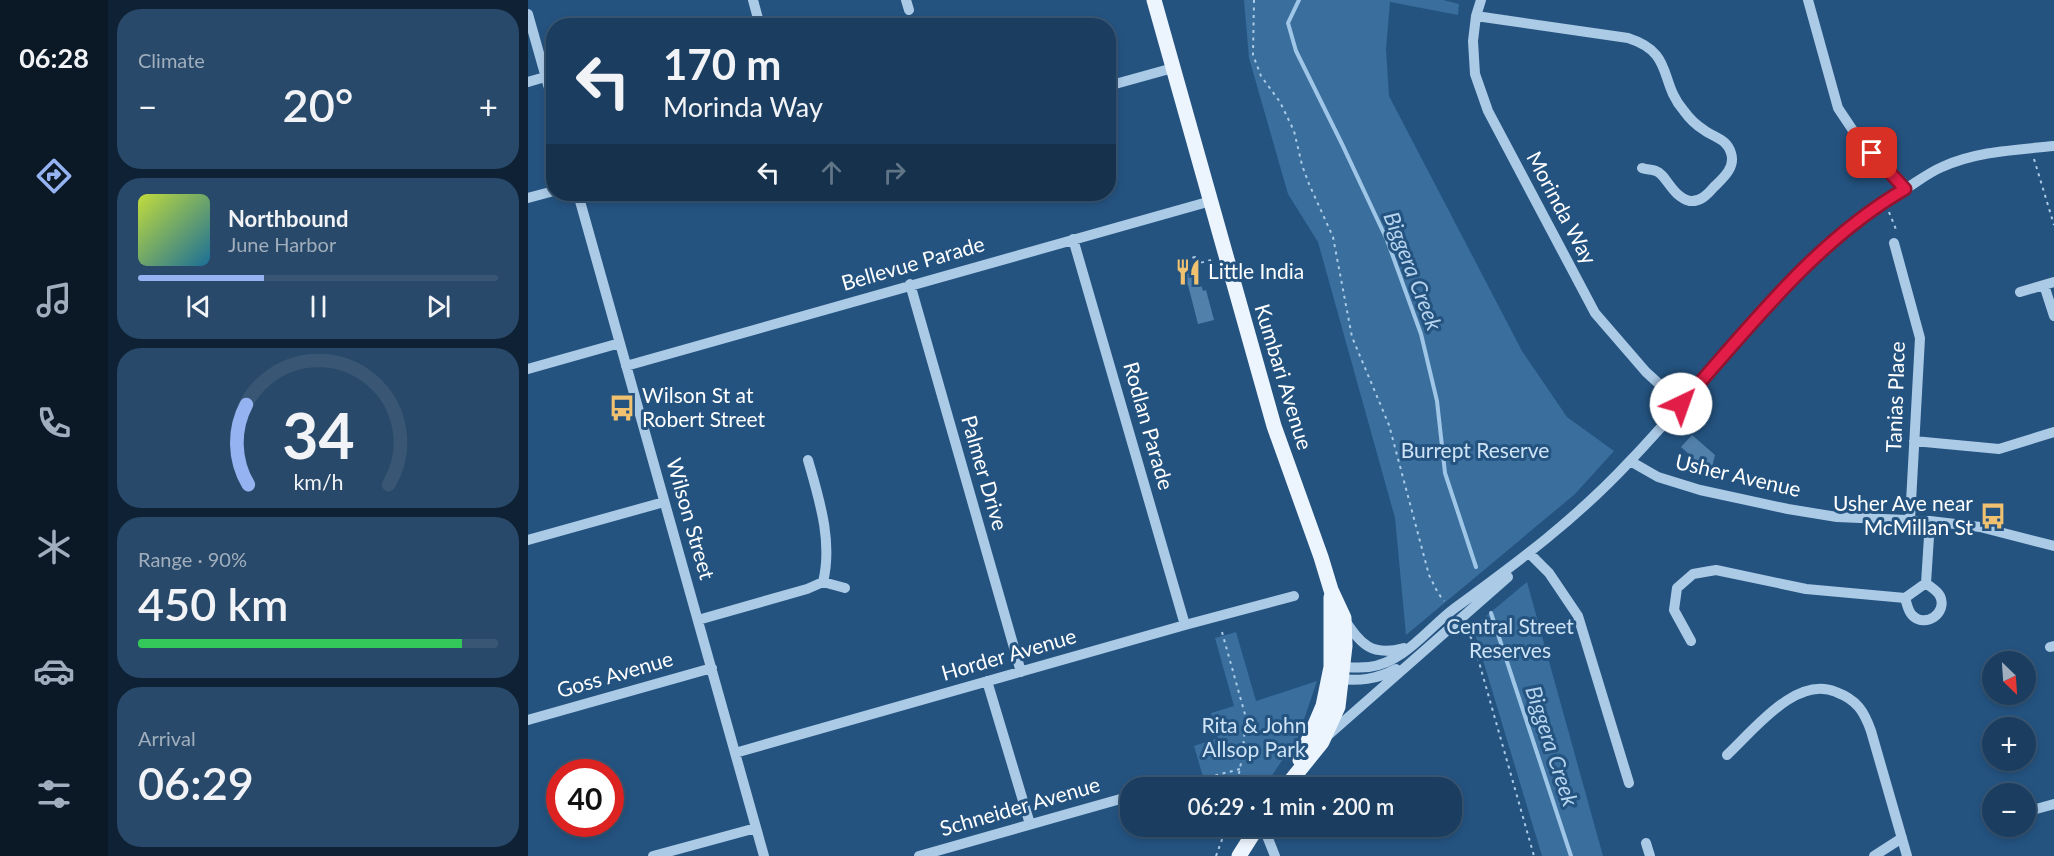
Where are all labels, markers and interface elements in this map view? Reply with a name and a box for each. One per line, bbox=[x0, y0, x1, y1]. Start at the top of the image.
text: 170 m bbox=[663, 39, 781, 89]
text: 06:28 bbox=[19, 41, 89, 74]
icon: left bbox=[564, 42, 642, 120]
text: Climate bbox=[138, 48, 205, 72]
text: 20° bbox=[283, 78, 353, 132]
text: − bbox=[138, 86, 157, 126]
text: + bbox=[479, 86, 498, 126]
text: Morinda Way bbox=[663, 90, 823, 123]
pin bbox=[1846, 127, 1897, 178]
icon: arrive bbox=[1855, 136, 1888, 169]
street label: Morinda Way bbox=[1522, 147, 1603, 268]
icon: directions bbox=[33, 155, 75, 197]
icon: left bbox=[752, 156, 785, 189]
icon: ahead bbox=[815, 156, 848, 189]
icon: right bbox=[878, 156, 911, 189]
text: Northbound bbox=[228, 205, 348, 232]
water label: Biggera Creek bbox=[1378, 208, 1449, 335]
street label: Bellevue Parade bbox=[838, 230, 987, 295]
text: June Harbor bbox=[228, 232, 336, 256]
restaurant icon: Little India bbox=[1173, 257, 1203, 287]
place label: Little India bbox=[1208, 258, 1304, 283]
icon: music bbox=[33, 279, 75, 321]
icon: previous bbox=[182, 290, 215, 323]
icon: pause bbox=[302, 290, 335, 323]
icon: next bbox=[422, 290, 455, 323]
street label: Kumbari Avenue bbox=[1250, 300, 1319, 453]
street label: Tanias Place bbox=[1880, 341, 1909, 453]
street label: Rodlan Parade bbox=[1119, 359, 1180, 493]
position arrow bbox=[1649, 372, 1713, 436]
place label: Wilson St at Robert Street bbox=[642, 382, 766, 431]
bus stop icon: Wilson St at Robert Street bbox=[607, 393, 637, 423]
text: 34 bbox=[282, 397, 354, 472]
icon: phone bbox=[33, 402, 75, 444]
street label: Palmer Drive bbox=[957, 412, 1014, 533]
park label: Burrept Reserve bbox=[1401, 437, 1549, 462]
street label: Usher Avenue bbox=[1673, 448, 1804, 501]
street label: Wilson Street bbox=[662, 455, 721, 583]
text: km/h bbox=[293, 469, 343, 495]
place label: Usher Ave near McMillan St bbox=[1833, 490, 1973, 539]
bus stop icon: Usher Ave near McMillan St bbox=[1978, 501, 2008, 531]
icon: climate bbox=[33, 526, 75, 568]
text: Range · 90% bbox=[138, 547, 247, 571]
text: 450 km bbox=[138, 577, 288, 631]
park label: Central Street Reserves bbox=[1446, 613, 1574, 662]
street label: Horder Avenue bbox=[938, 622, 1079, 685]
street label: Goss Avenue bbox=[554, 645, 675, 702]
icon: car bbox=[33, 650, 75, 692]
north arrow bbox=[1982, 651, 2036, 705]
map controls bbox=[1982, 651, 2036, 837]
water label: Biggera Creek bbox=[1520, 682, 1585, 810]
park label: Rita & John Allsop Park bbox=[1202, 712, 1306, 761]
button: + bbox=[1982, 717, 2036, 771]
text: Arrival bbox=[138, 726, 196, 750]
text: 06:29 bbox=[138, 756, 254, 810]
speed limit sign: 40 bbox=[546, 759, 624, 837]
street label: Schneider Avenue bbox=[937, 771, 1102, 840]
icon: filters bbox=[33, 773, 75, 815]
button: − bbox=[1982, 783, 2036, 837]
text: 06:29 · 1 min · 200 m bbox=[1188, 793, 1394, 820]

